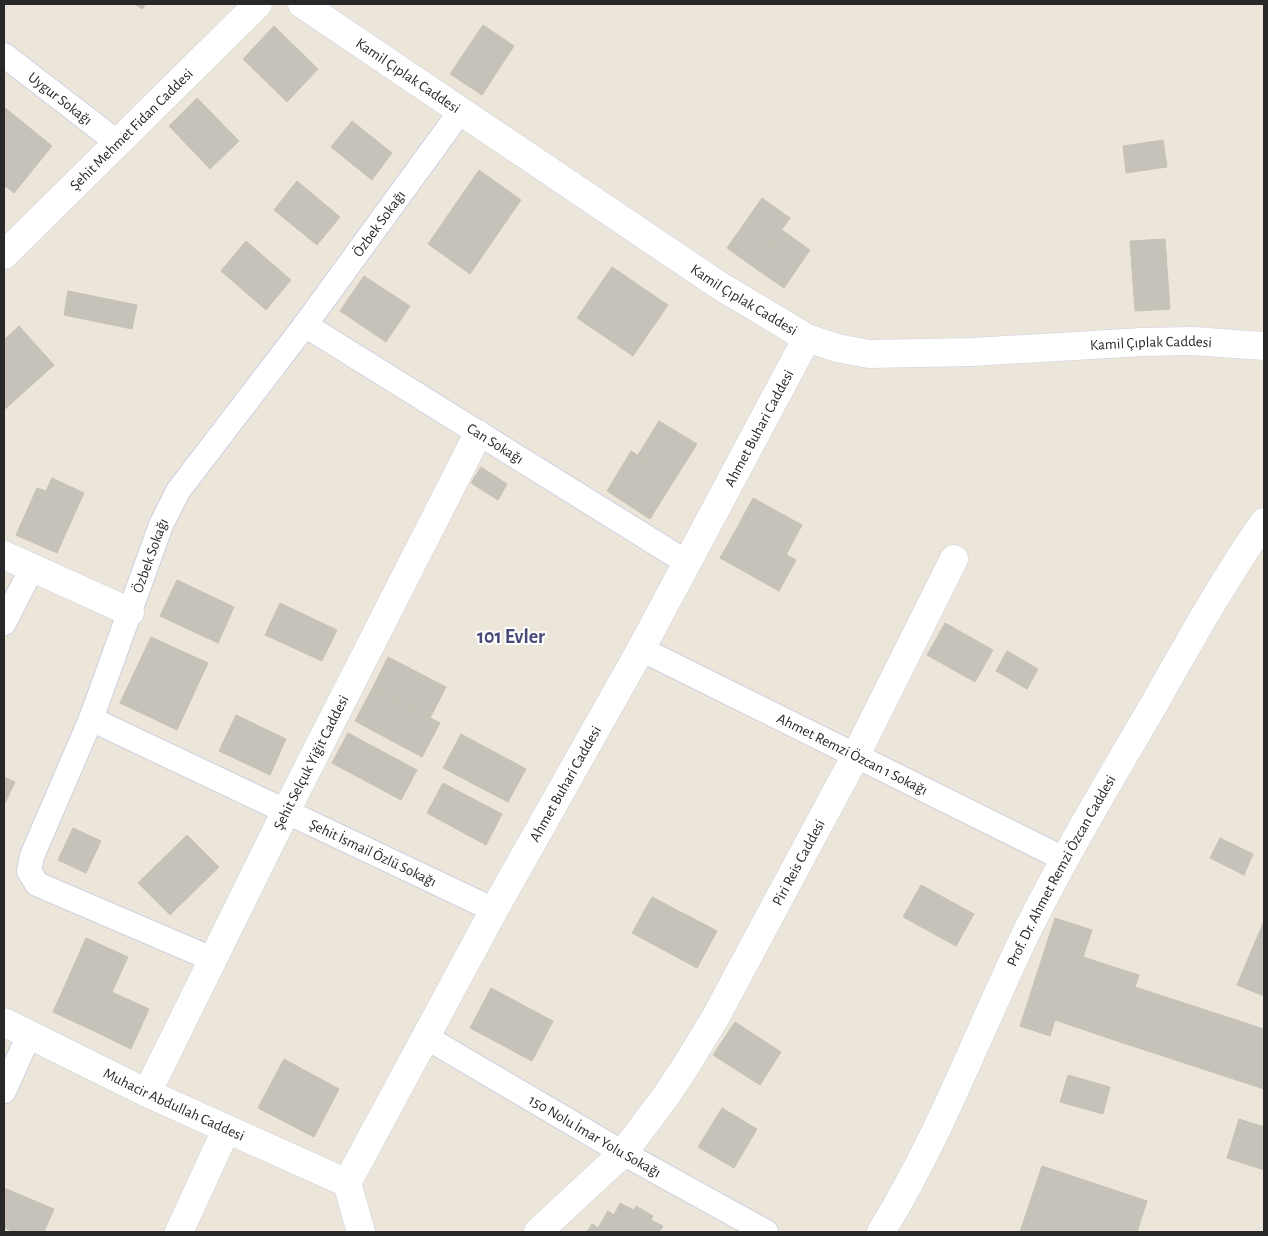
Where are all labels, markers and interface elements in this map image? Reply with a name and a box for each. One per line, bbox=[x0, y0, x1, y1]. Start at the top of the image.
street label: Kamil Çıplak Caddesi bbox=[353, 35, 463, 116]
street label: Şehit Mehmet Fidan Caddesi bbox=[67, 65, 196, 193]
street label: Uygur Sokağı bbox=[25, 69, 95, 128]
street label: Özbek Sokağı bbox=[348, 187, 408, 259]
street label: Kamil Çıplak Caddesi bbox=[688, 261, 800, 338]
street label: Kamil Çıplak Caddesi bbox=[1089, 333, 1212, 353]
street label: Ahmet Buhari Caddesi bbox=[722, 367, 796, 489]
street label: Can Sokağı bbox=[464, 420, 526, 466]
street label: Özbek Sokağı bbox=[128, 516, 171, 595]
district label: 101 Evler bbox=[477, 627, 545, 647]
street label: Şehit Selçuk Yiğit Caddesi bbox=[271, 693, 351, 832]
street label: Ahmet Remzi Özcan 1 Sokağı bbox=[775, 710, 930, 798]
street label: Ahmet Buhari Caddesi bbox=[527, 723, 604, 844]
street label: Prof. Dr. Ahmet Remzi Özcan Caddesi bbox=[1004, 772, 1118, 969]
street label: Şehit İsmail Özlü Sokağı bbox=[307, 816, 439, 889]
street label: Piri Reis Caddesi bbox=[769, 817, 828, 908]
street label: Muhacir Abdullah Caddesi bbox=[101, 1065, 247, 1143]
street label: 150 Nolu İmar Yolu Sokağı bbox=[526, 1092, 663, 1180]

